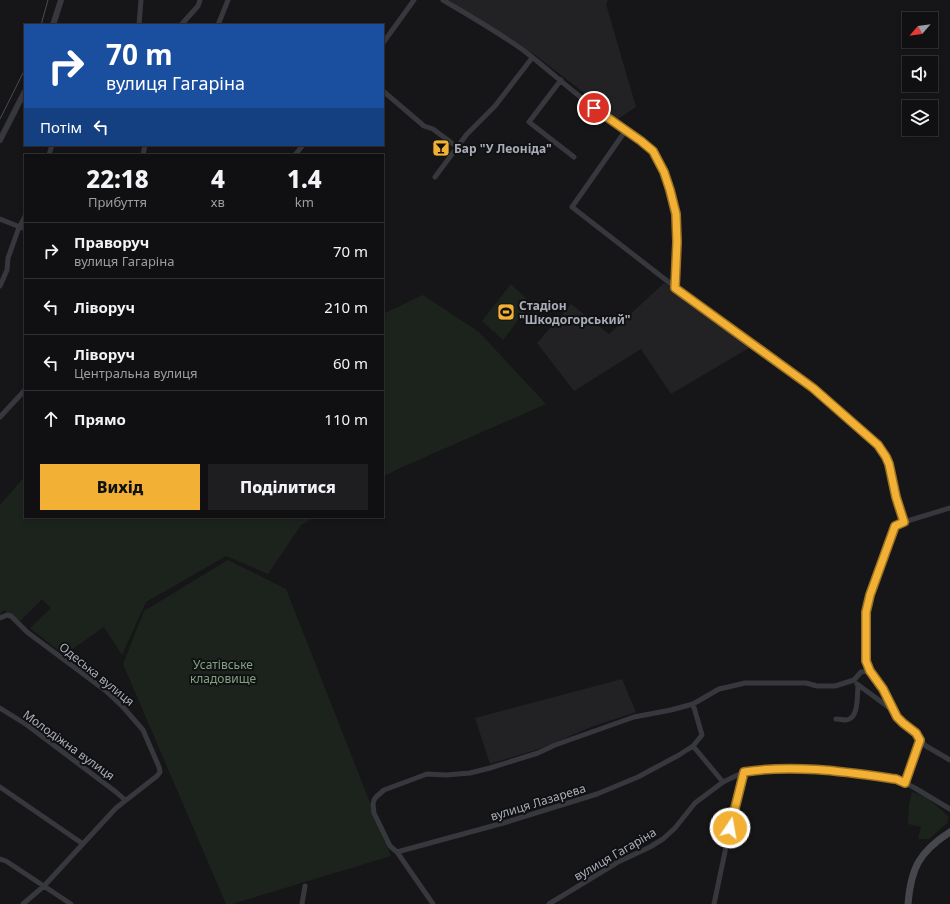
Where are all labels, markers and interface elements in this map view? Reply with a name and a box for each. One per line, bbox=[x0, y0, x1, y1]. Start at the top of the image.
north arrow bbox=[902, 12, 938, 48]
map controls bbox=[902, 12, 938, 136]
text: 70 m bbox=[106, 35, 173, 73]
icon: right bbox=[40, 40, 92, 92]
button: sound bbox=[902, 56, 938, 92]
text: вулиця Гагаріна bbox=[106, 71, 245, 95]
pin bbox=[577, 91, 611, 125]
icon: arrive bbox=[583, 97, 605, 119]
button: layers bbox=[902, 100, 938, 136]
icon: left bbox=[90, 116, 112, 138]
text: Потім bbox=[40, 117, 82, 137]
bar icon: Бар "У Леоніда" bbox=[431, 138, 451, 158]
place label: Бар "У Леоніда" bbox=[454, 140, 552, 157]
text: 22:18 bbox=[86, 162, 149, 195]
text: 4 bbox=[211, 162, 225, 195]
text: 1.4 bbox=[287, 162, 322, 195]
text: Прибуття bbox=[88, 193, 147, 211]
text: хв bbox=[211, 193, 225, 211]
text: km bbox=[295, 193, 314, 211]
text: Праворуч bbox=[74, 232, 149, 252]
icon: right bbox=[40, 240, 62, 262]
text: 70 m bbox=[333, 241, 368, 261]
text: вулиця Гагаріна bbox=[74, 252, 174, 270]
icon: left bbox=[40, 296, 62, 318]
text: Ліворуч bbox=[74, 297, 135, 317]
text: 210 m bbox=[324, 297, 368, 317]
place label: Стадіон "Шкодогорський" bbox=[519, 297, 630, 328]
sports icon: Стадіон "Шкодогорський" bbox=[496, 302, 516, 322]
text: Ліворуч bbox=[74, 344, 135, 364]
icon: left bbox=[40, 352, 62, 374]
text: 60 m bbox=[333, 353, 368, 373]
text: Центральна вулиця bbox=[74, 364, 198, 382]
icon: ahead bbox=[40, 408, 62, 430]
text: Прямо bbox=[74, 409, 126, 429]
text: 110 m bbox=[324, 409, 368, 429]
button: Вихід bbox=[40, 464, 200, 510]
button: Поділитися bbox=[208, 464, 368, 510]
street label: Одеська вулиця bbox=[56, 638, 138, 710]
park label: Усатівське кладовище bbox=[190, 656, 256, 687]
street label: Молодіжна вулиця bbox=[20, 706, 118, 784]
street label: вулиця Лазарева bbox=[488, 779, 588, 825]
position arrow bbox=[709, 807, 751, 849]
street label: вулиця Гагаріна bbox=[571, 823, 659, 885]

